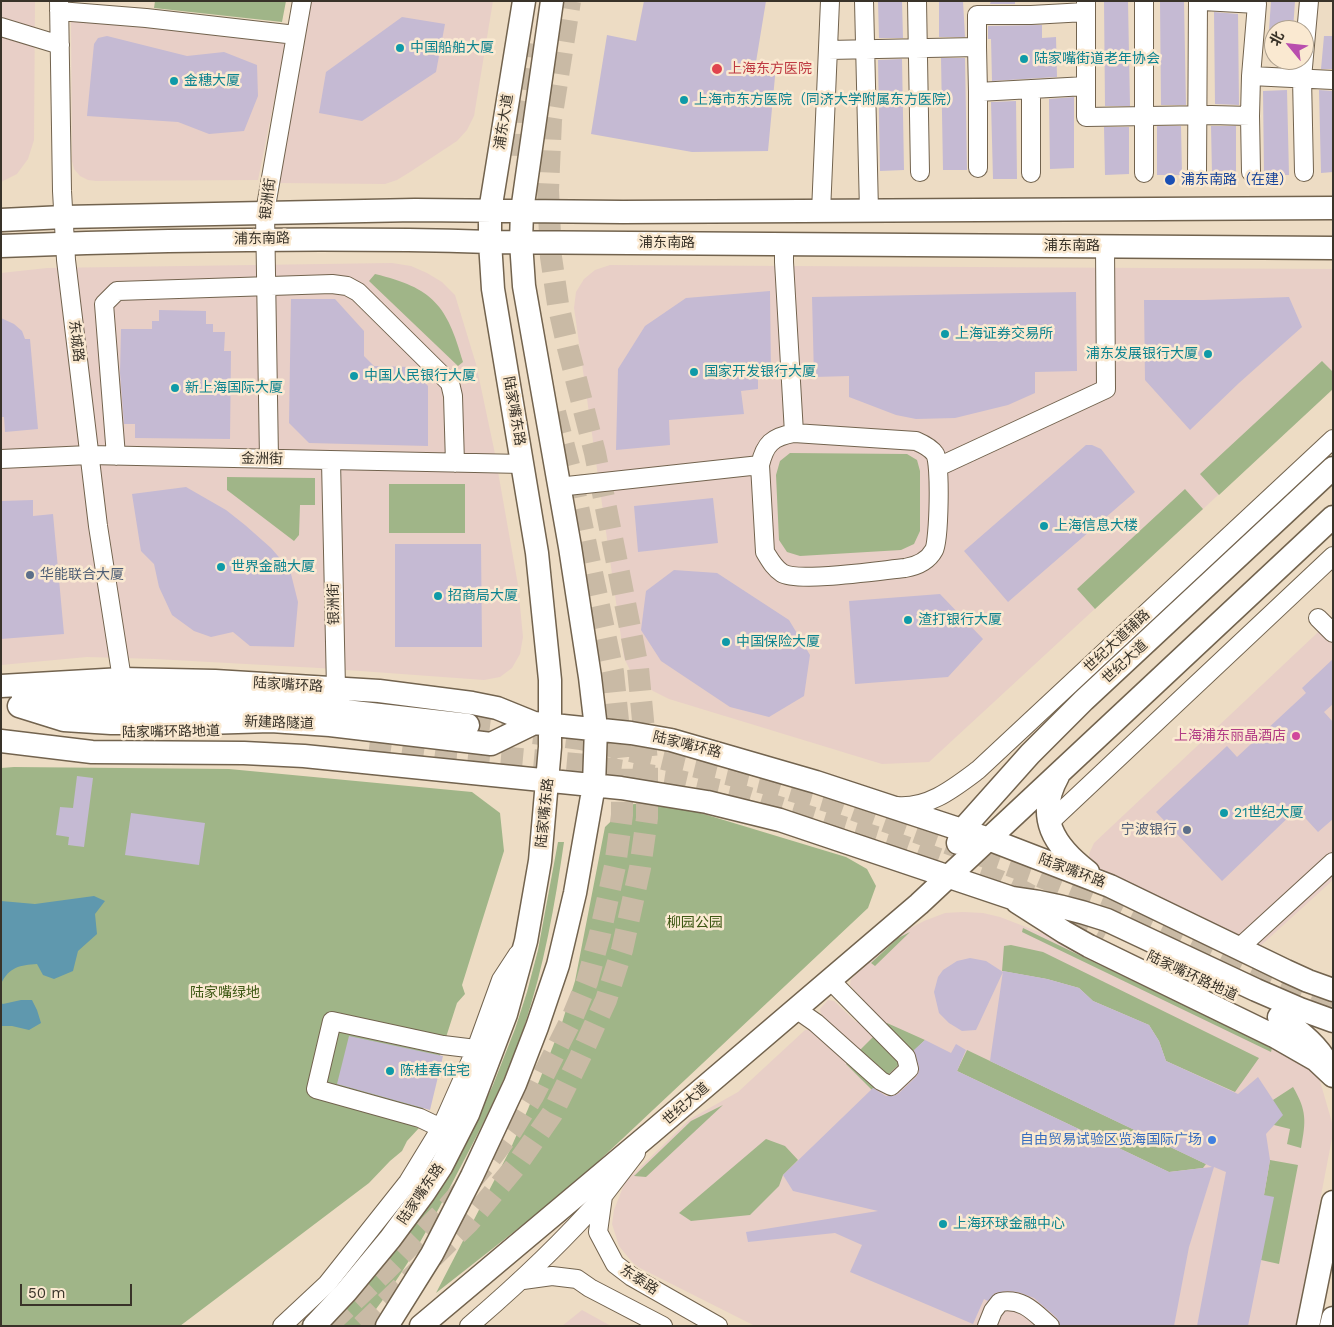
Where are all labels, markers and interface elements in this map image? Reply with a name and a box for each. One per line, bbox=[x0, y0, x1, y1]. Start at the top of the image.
north arrow bbox=[1264, 20, 1314, 70]
text: 北 bbox=[1266, 28, 1287, 48]
place label: 中国船舶大厦 bbox=[410, 40, 494, 56]
marker: 中国船舶大厦 bbox=[394, 42, 406, 54]
place label: 陆家嘴街道老年协会 bbox=[1034, 51, 1160, 67]
marker: 陆家嘴街道老年协会 bbox=[1018, 53, 1030, 65]
place label: 上海东方医院 bbox=[728, 61, 812, 77]
marker: 上海东方医院 bbox=[710, 62, 724, 76]
place label: 金穗大厦 bbox=[184, 73, 240, 89]
marker: 金穗大厦 bbox=[168, 75, 180, 87]
place label: 上海市东方医院（同济大学附属东方医院） bbox=[694, 92, 960, 108]
street label: 浦东大道 bbox=[491, 93, 517, 151]
marker: 上海市东方医院（同济大学附属东方医院） bbox=[678, 94, 690, 106]
place label: 浦东南路（在建） bbox=[1181, 172, 1293, 188]
marker: 浦东南路（在建） bbox=[1163, 173, 1177, 187]
street label: 银洲街 bbox=[257, 177, 279, 221]
street label: 浦东南路 bbox=[234, 230, 290, 248]
street label: 浦东南路 bbox=[639, 235, 695, 251]
street label: 浦东南路 bbox=[1044, 238, 1100, 254]
street label: 东城路 bbox=[65, 319, 87, 363]
place label: 上海证券交易所 bbox=[955, 326, 1053, 342]
marker: 上海证券交易所 bbox=[939, 328, 951, 340]
place label: 浦东发展银行大厦 bbox=[1086, 346, 1198, 362]
marker: 浦东发展银行大厦 bbox=[1202, 348, 1214, 360]
place label: 国家开发银行大厦 bbox=[704, 364, 816, 380]
marker: 国家开发银行大厦 bbox=[688, 366, 700, 378]
place label: 中国人民银行大厦 bbox=[364, 368, 476, 384]
marker: 中国人民银行大厦 bbox=[348, 370, 360, 382]
street label: 陆家嘴东路 bbox=[500, 375, 528, 447]
place label: 新上海国际大厦 bbox=[185, 380, 283, 396]
marker: 新上海国际大厦 bbox=[169, 382, 181, 394]
street label: 金洲街 bbox=[241, 450, 283, 468]
place label: 上海信息大楼 bbox=[1054, 518, 1138, 534]
marker: 上海信息大楼 bbox=[1038, 520, 1050, 532]
place label: 世界金融大厦 bbox=[231, 559, 315, 575]
marker: 世界金融大厦 bbox=[215, 561, 227, 573]
place label: 华能联合大厦 bbox=[40, 567, 124, 583]
marker: 华能联合大厦 bbox=[24, 569, 36, 581]
street label: 银洲街 bbox=[325, 583, 343, 625]
place label: 招商局大厦 bbox=[448, 588, 518, 604]
marker: 招商局大厦 bbox=[432, 590, 444, 602]
street label: 世纪大道辅路 bbox=[1081, 606, 1153, 676]
place label: 渣打银行大厦 bbox=[918, 612, 1002, 628]
marker: 渣打银行大厦 bbox=[902, 614, 914, 626]
place label: 中国保险大厦 bbox=[736, 634, 820, 650]
marker: 中国保险大厦 bbox=[720, 636, 732, 648]
street label: 世纪大道 bbox=[1099, 637, 1151, 687]
street label: 陆家嘴环路 bbox=[253, 675, 323, 695]
street label: 新建路隧道 bbox=[244, 713, 314, 733]
street label: 陆家嘴环路地道 bbox=[122, 723, 220, 741]
street label: 陆家嘴环路 bbox=[651, 728, 723, 762]
place label: 上海浦东丽晶酒店 bbox=[1174, 728, 1286, 744]
marker: 上海浦东丽晶酒店 bbox=[1290, 730, 1302, 742]
street label: 陆家嘴东路 bbox=[533, 777, 557, 849]
place label: 21世纪大厦 bbox=[1234, 805, 1304, 821]
marker: 21世纪大厦 bbox=[1218, 807, 1230, 819]
place label: 宁波银行 bbox=[1121, 822, 1177, 838]
marker: 宁波银行 bbox=[1181, 824, 1193, 836]
street label: 陆家嘴环路 bbox=[1036, 851, 1108, 891]
park label: 柳园公园 bbox=[667, 915, 723, 931]
street label: 陆家嘴环路地道 bbox=[1144, 948, 1240, 1004]
park label: 陆家嘴绿地 bbox=[190, 985, 260, 1001]
place label: 陈桂春住宅 bbox=[400, 1063, 470, 1079]
marker: 陈桂春住宅 bbox=[384, 1065, 396, 1077]
street label: 世纪大道 bbox=[659, 1079, 713, 1129]
place label: 自由贸易试验区览海国际广场 bbox=[1020, 1132, 1202, 1148]
marker: 自由贸易试验区览海国际广场 bbox=[1206, 1134, 1218, 1146]
street label: 陆家嘴东路 bbox=[394, 1160, 448, 1228]
place label: 上海环球金融中心 bbox=[953, 1216, 1065, 1232]
marker: 上海环球金融中心 bbox=[937, 1218, 949, 1230]
street label: 东泰路 bbox=[617, 1262, 661, 1298]
scale bar bbox=[22, 1274, 135, 1306]
text: 50 m bbox=[28, 1284, 65, 1302]

